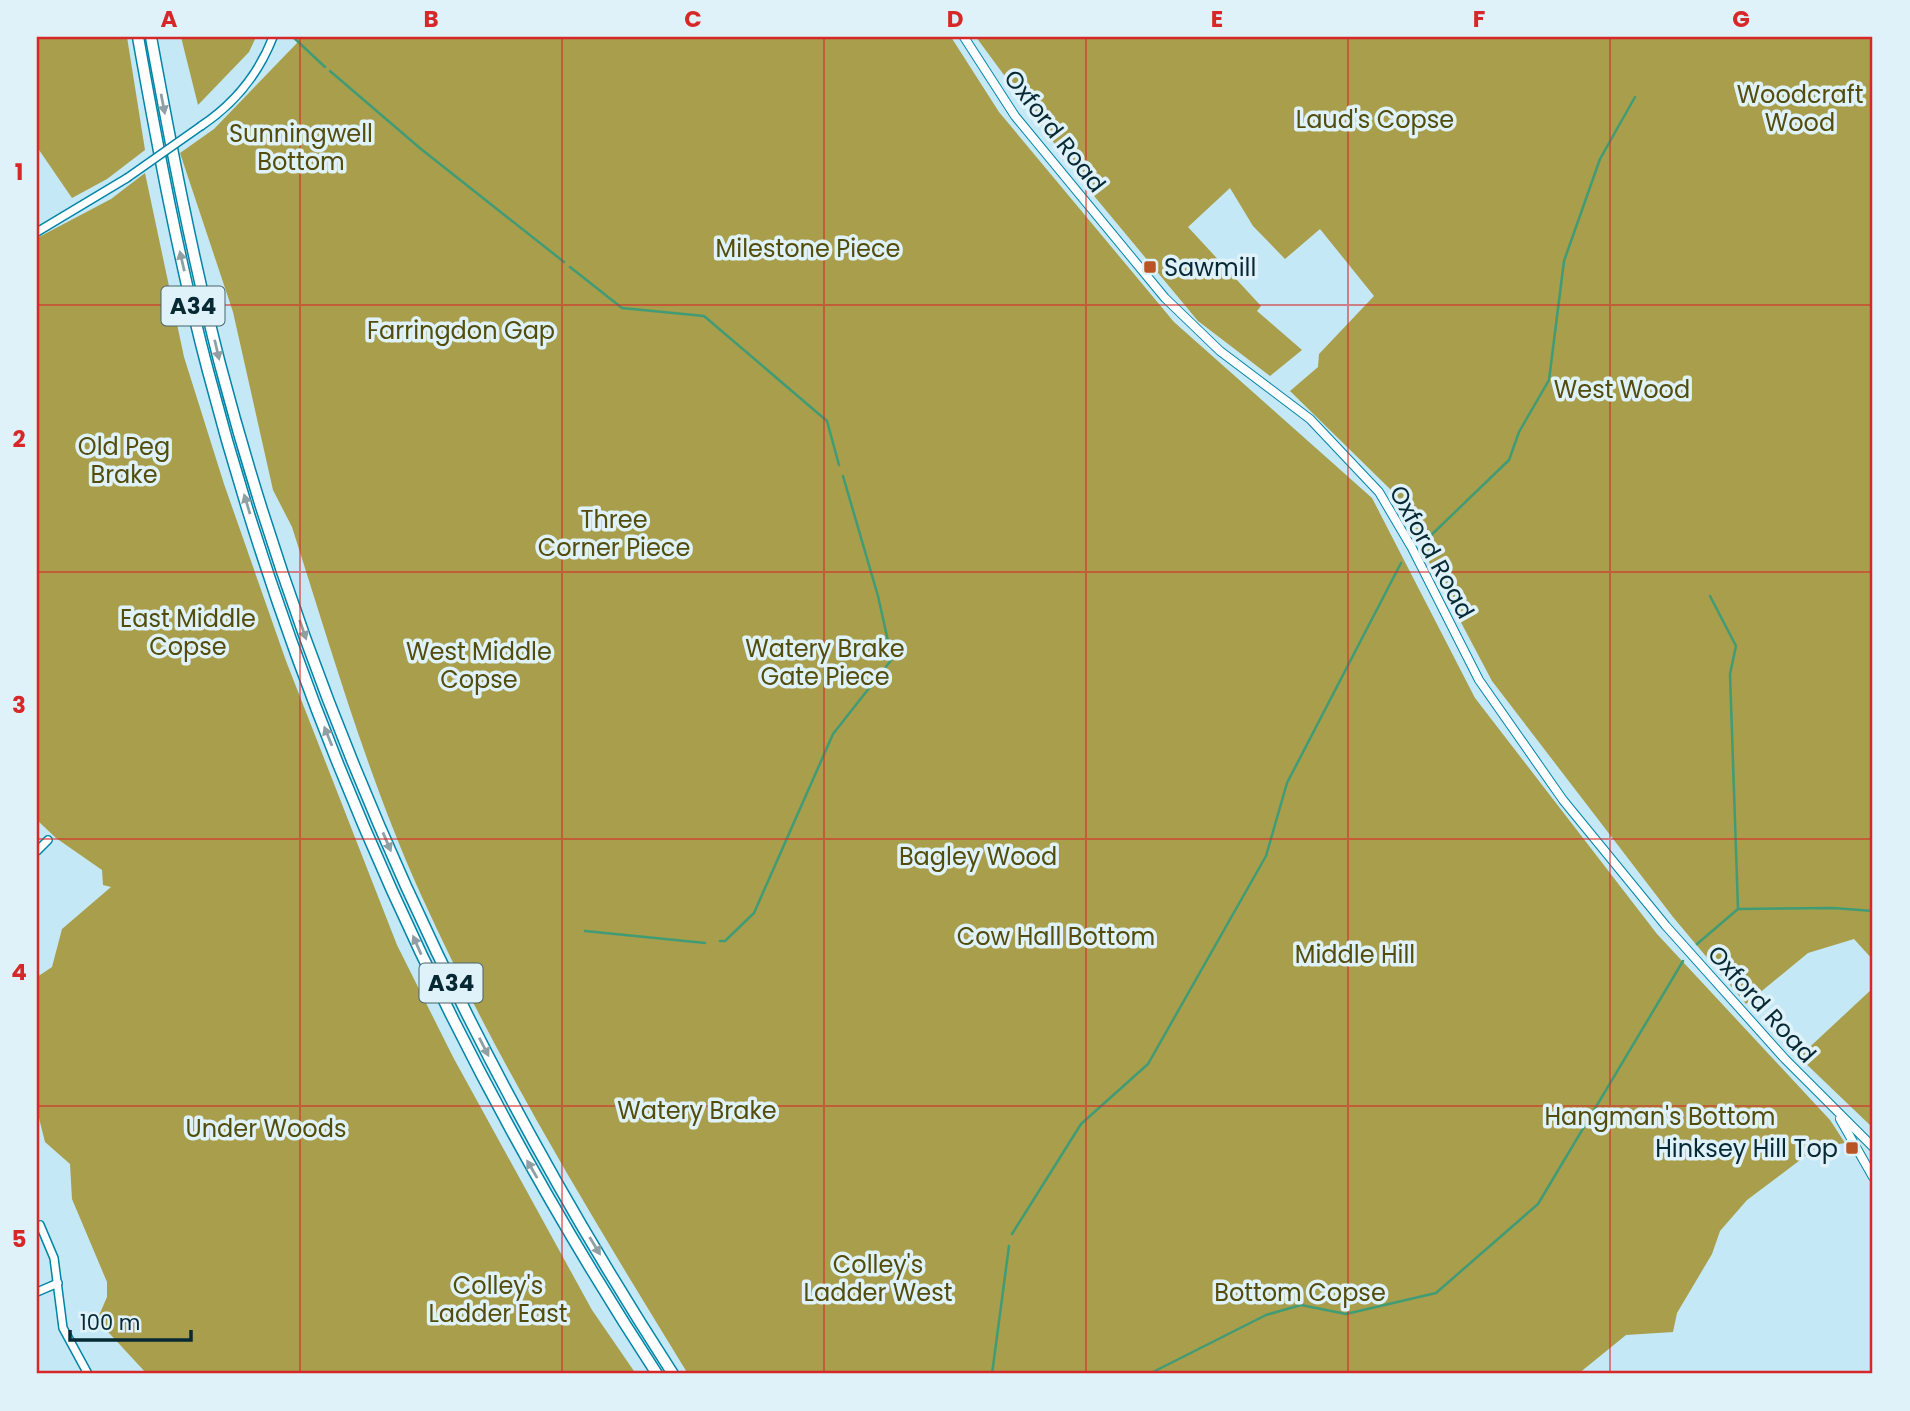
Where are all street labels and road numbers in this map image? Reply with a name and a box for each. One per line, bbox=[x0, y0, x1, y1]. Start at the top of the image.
street label: Oxford Road bbox=[997, 63, 1113, 199]
road number: A34 bbox=[162, 286, 224, 326]
street label: Oxford Road bbox=[1382, 479, 1482, 625]
street label: Oxford Road bbox=[1700, 938, 1824, 1070]
road number: A34 bbox=[420, 964, 482, 1002]

